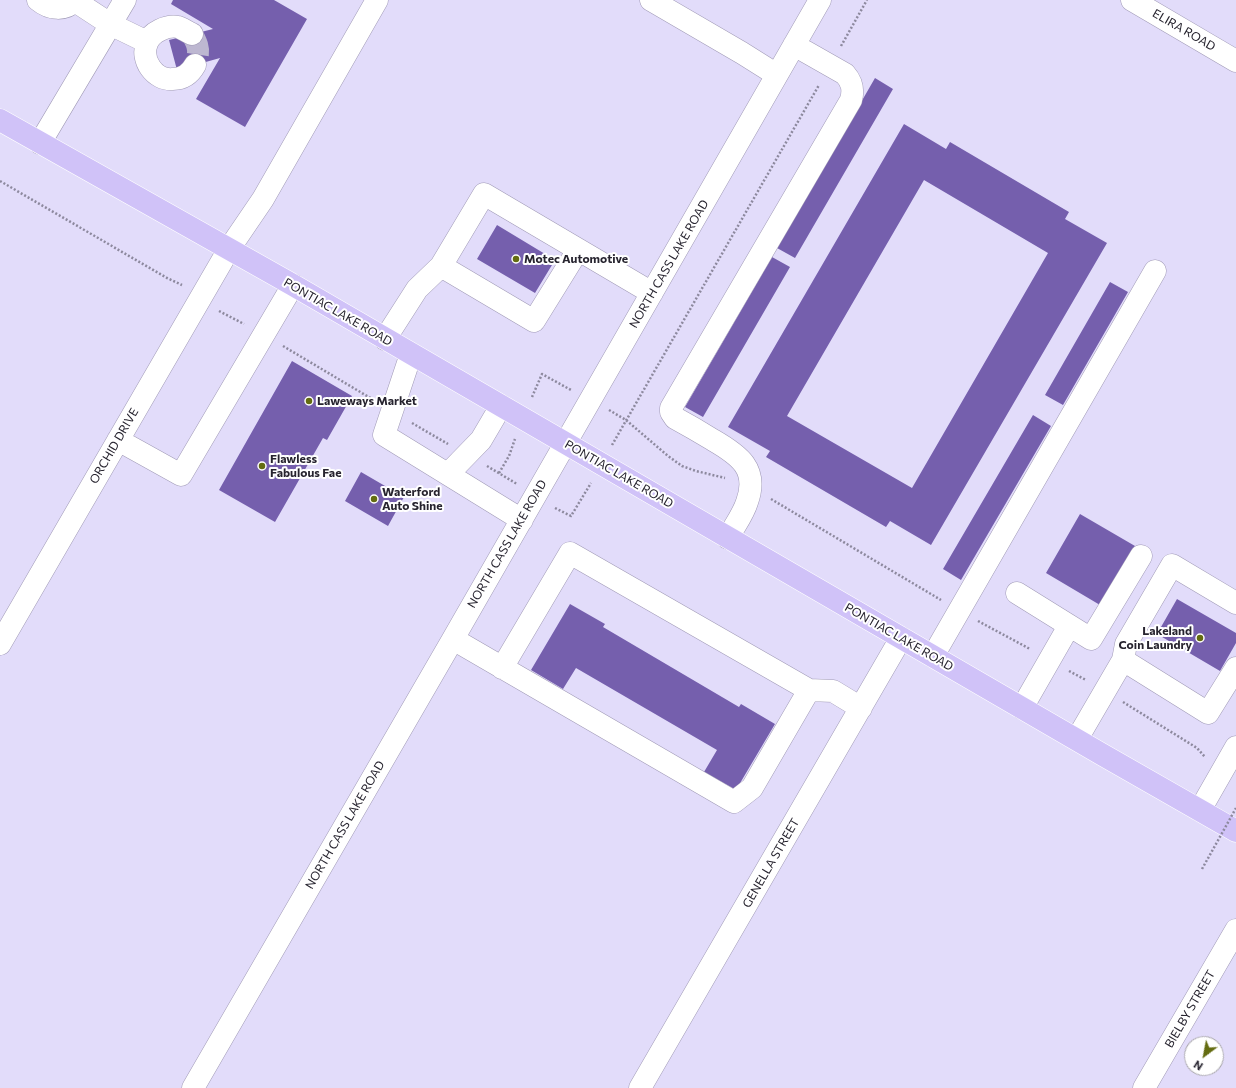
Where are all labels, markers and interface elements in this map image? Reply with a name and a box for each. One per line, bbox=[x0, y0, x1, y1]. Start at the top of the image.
street label: ELIRA ROAD bbox=[1150, 6, 1218, 54]
street label: NORTH CASS LAKE ROAD bbox=[626, 197, 712, 331]
place label: Motec Automotive bbox=[524, 252, 628, 266]
marker: Motec Automotive bbox=[511, 254, 521, 264]
street label: PONTIAC LAKE ROAD bbox=[281, 275, 395, 349]
place label: Laweways Market bbox=[317, 394, 417, 408]
marker: Laweways Market bbox=[304, 396, 314, 406]
street label: ORCHID DRIVE bbox=[87, 406, 141, 486]
street label: PONTIAC LAKE ROAD bbox=[562, 437, 676, 511]
place label: Flawless Fabulous Fae bbox=[270, 452, 341, 480]
marker: Flawless Fabulous Fae bbox=[257, 461, 267, 471]
street label: NORTH CASS LAKE ROAD bbox=[464, 477, 550, 611]
place label: Waterford Auto Shine bbox=[382, 485, 443, 513]
marker: Waterford Auto Shine bbox=[369, 494, 379, 504]
street label: PONTIAC LAKE ROAD bbox=[842, 600, 956, 674]
place label: Lakeland Coin Laundry bbox=[1118, 624, 1192, 652]
marker: Lakeland Coin Laundry bbox=[1195, 633, 1205, 643]
street label: NORTH CASS LAKE ROAD bbox=[302, 758, 388, 892]
street label: GENELLA STREET bbox=[740, 816, 802, 910]
street label: BIELBY STREET bbox=[1162, 968, 1218, 1050]
north arrow bbox=[1184, 1036, 1224, 1076]
text: N bbox=[1191, 1058, 1205, 1073]

